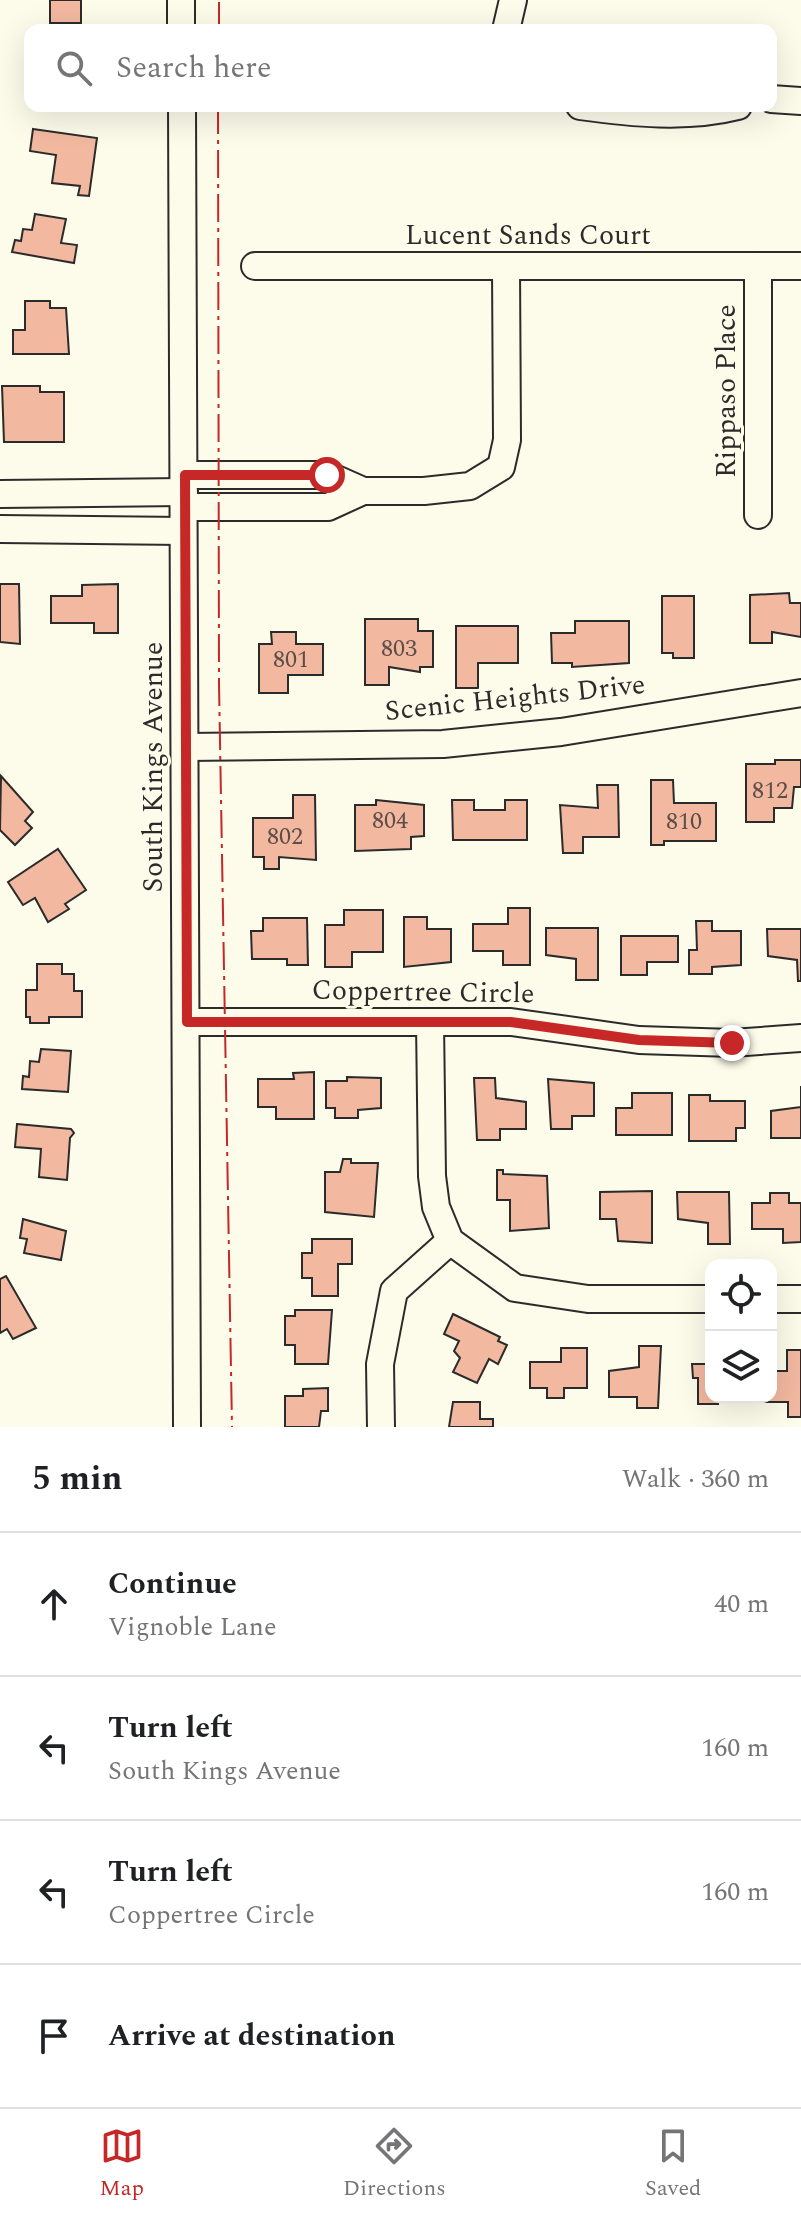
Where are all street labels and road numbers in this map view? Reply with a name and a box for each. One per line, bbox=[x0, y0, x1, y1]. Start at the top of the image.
street label: Lucent Sands Court bbox=[405, 214, 651, 257]
street label: Rippaso Place bbox=[705, 304, 748, 478]
street label: South Kings Avenue bbox=[132, 642, 175, 892]
street label: Scenic Heights Drive bbox=[383, 663, 647, 733]
street label: Coppertree Circle bbox=[311, 969, 535, 1015]

